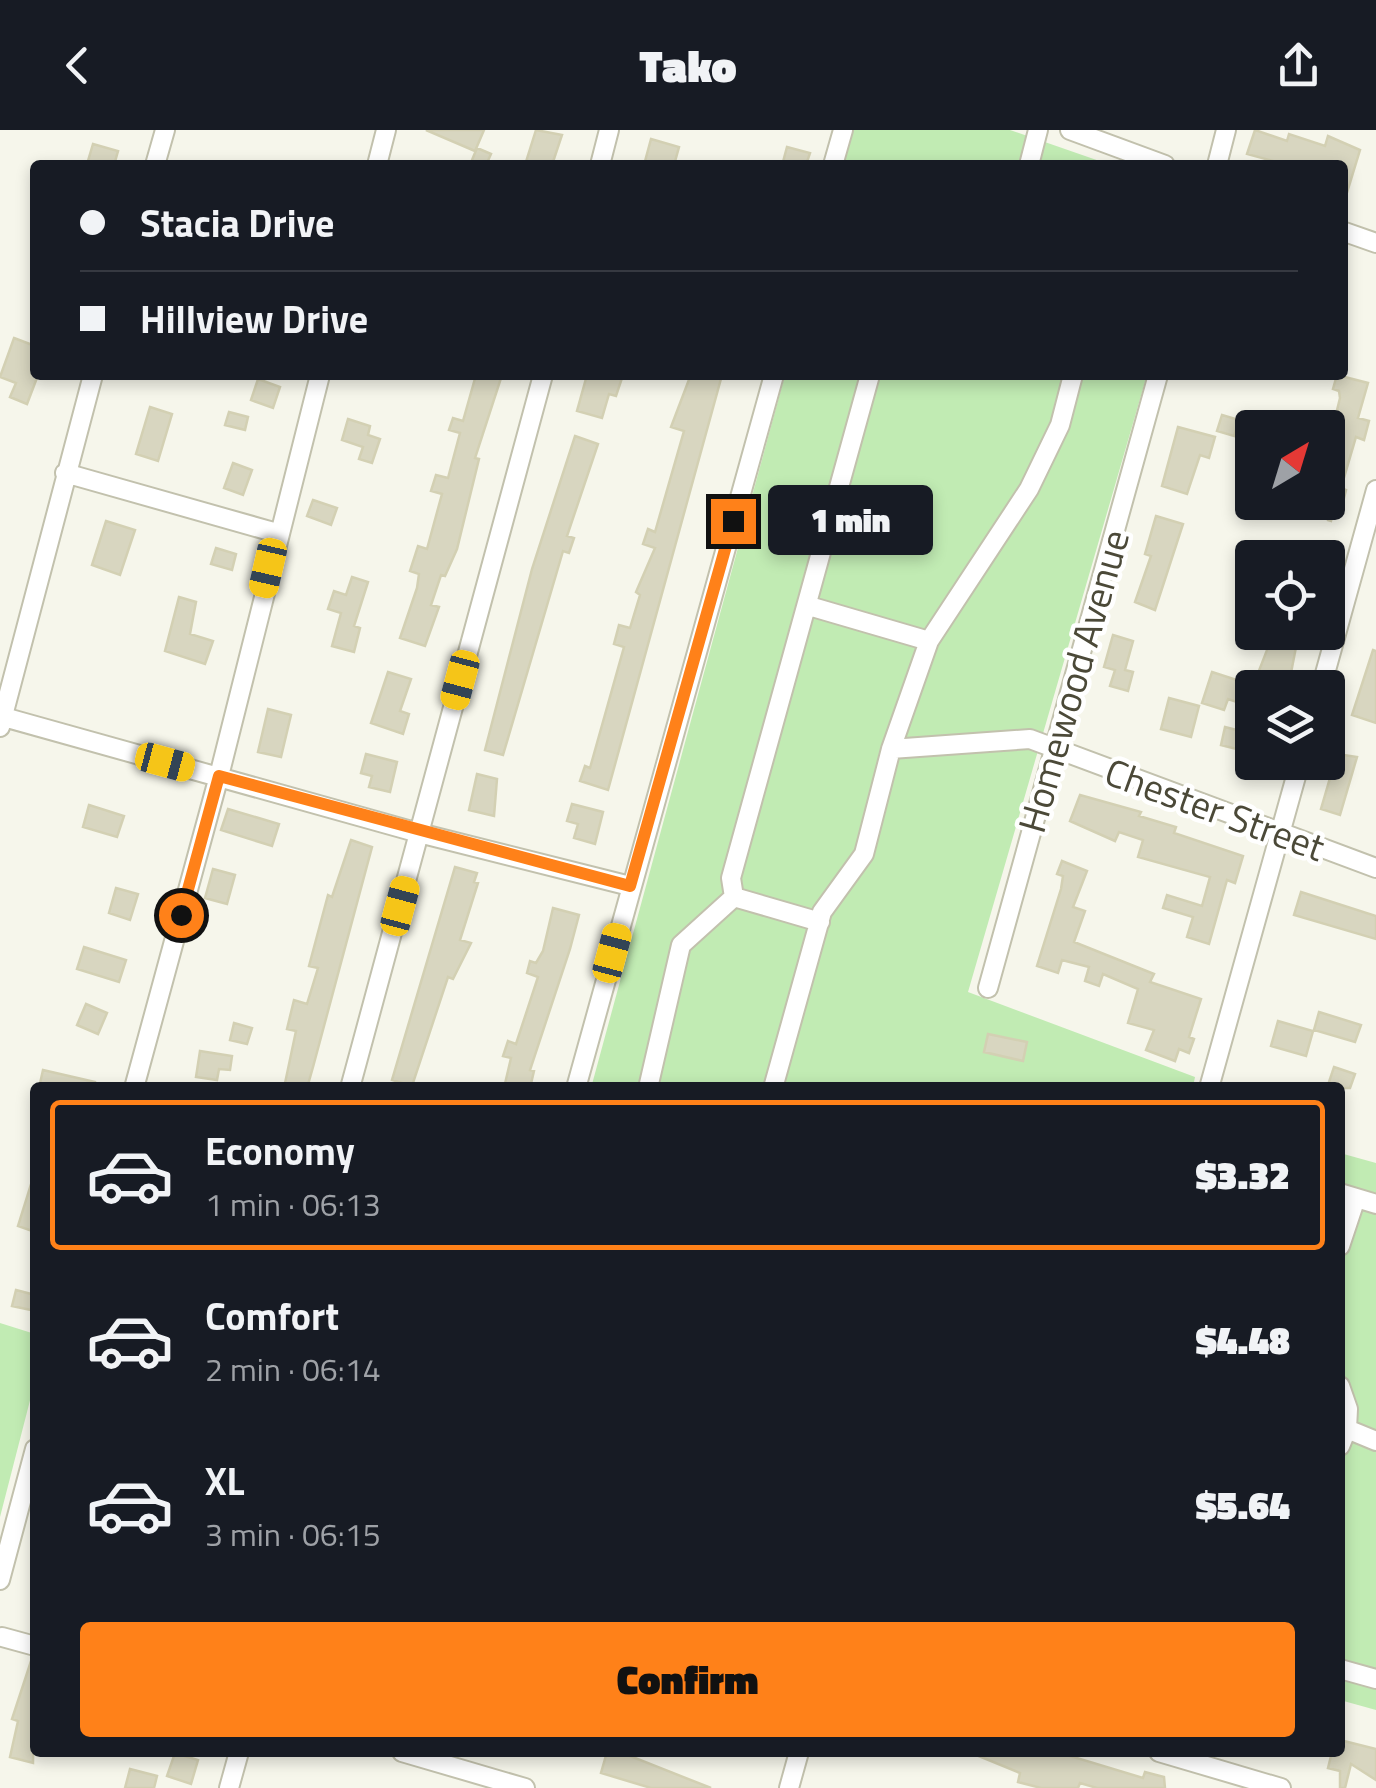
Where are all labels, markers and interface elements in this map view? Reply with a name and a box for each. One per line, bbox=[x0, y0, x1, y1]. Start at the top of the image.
text: Tako bbox=[639, 31, 737, 99]
icon: back bbox=[50, 38, 105, 93]
icon: share bbox=[1271, 38, 1326, 93]
text: Stacia Drive bbox=[140, 194, 335, 252]
text: Hillview Drive bbox=[140, 290, 368, 348]
north arrow bbox=[1235, 410, 1345, 520]
map controls bbox=[1235, 410, 1345, 780]
callout: 1 min bbox=[768, 486, 933, 556]
text: 1 min bbox=[811, 496, 890, 544]
route end bbox=[711, 499, 756, 544]
street label: Homewood Avenue bbox=[1002, 523, 1144, 839]
car bbox=[247, 535, 289, 601]
button: locate bbox=[1235, 540, 1345, 650]
car bbox=[438, 647, 482, 713]
button: layers bbox=[1235, 670, 1345, 780]
car bbox=[132, 740, 198, 784]
street label: Chester Street bbox=[1097, 742, 1333, 876]
car bbox=[378, 873, 422, 939]
route start bbox=[159, 893, 204, 938]
car bbox=[590, 920, 634, 986]
text: Economy bbox=[205, 1122, 355, 1180]
icon: car bbox=[85, 1130, 175, 1220]
text: $3.32 bbox=[1196, 1146, 1290, 1204]
text: 1 min · 06:13 bbox=[205, 1180, 381, 1228]
text: Comfort bbox=[205, 1287, 339, 1345]
icon: car bbox=[85, 1295, 175, 1385]
text: $4.48 bbox=[1196, 1311, 1290, 1369]
text: 2 min · 06:14 bbox=[205, 1345, 381, 1393]
text: XL bbox=[205, 1452, 245, 1510]
icon: car bbox=[85, 1460, 175, 1550]
text: $5.64 bbox=[1196, 1476, 1290, 1534]
text: 3 min · 06:15 bbox=[205, 1510, 381, 1558]
button: Confirm bbox=[80, 1622, 1295, 1737]

